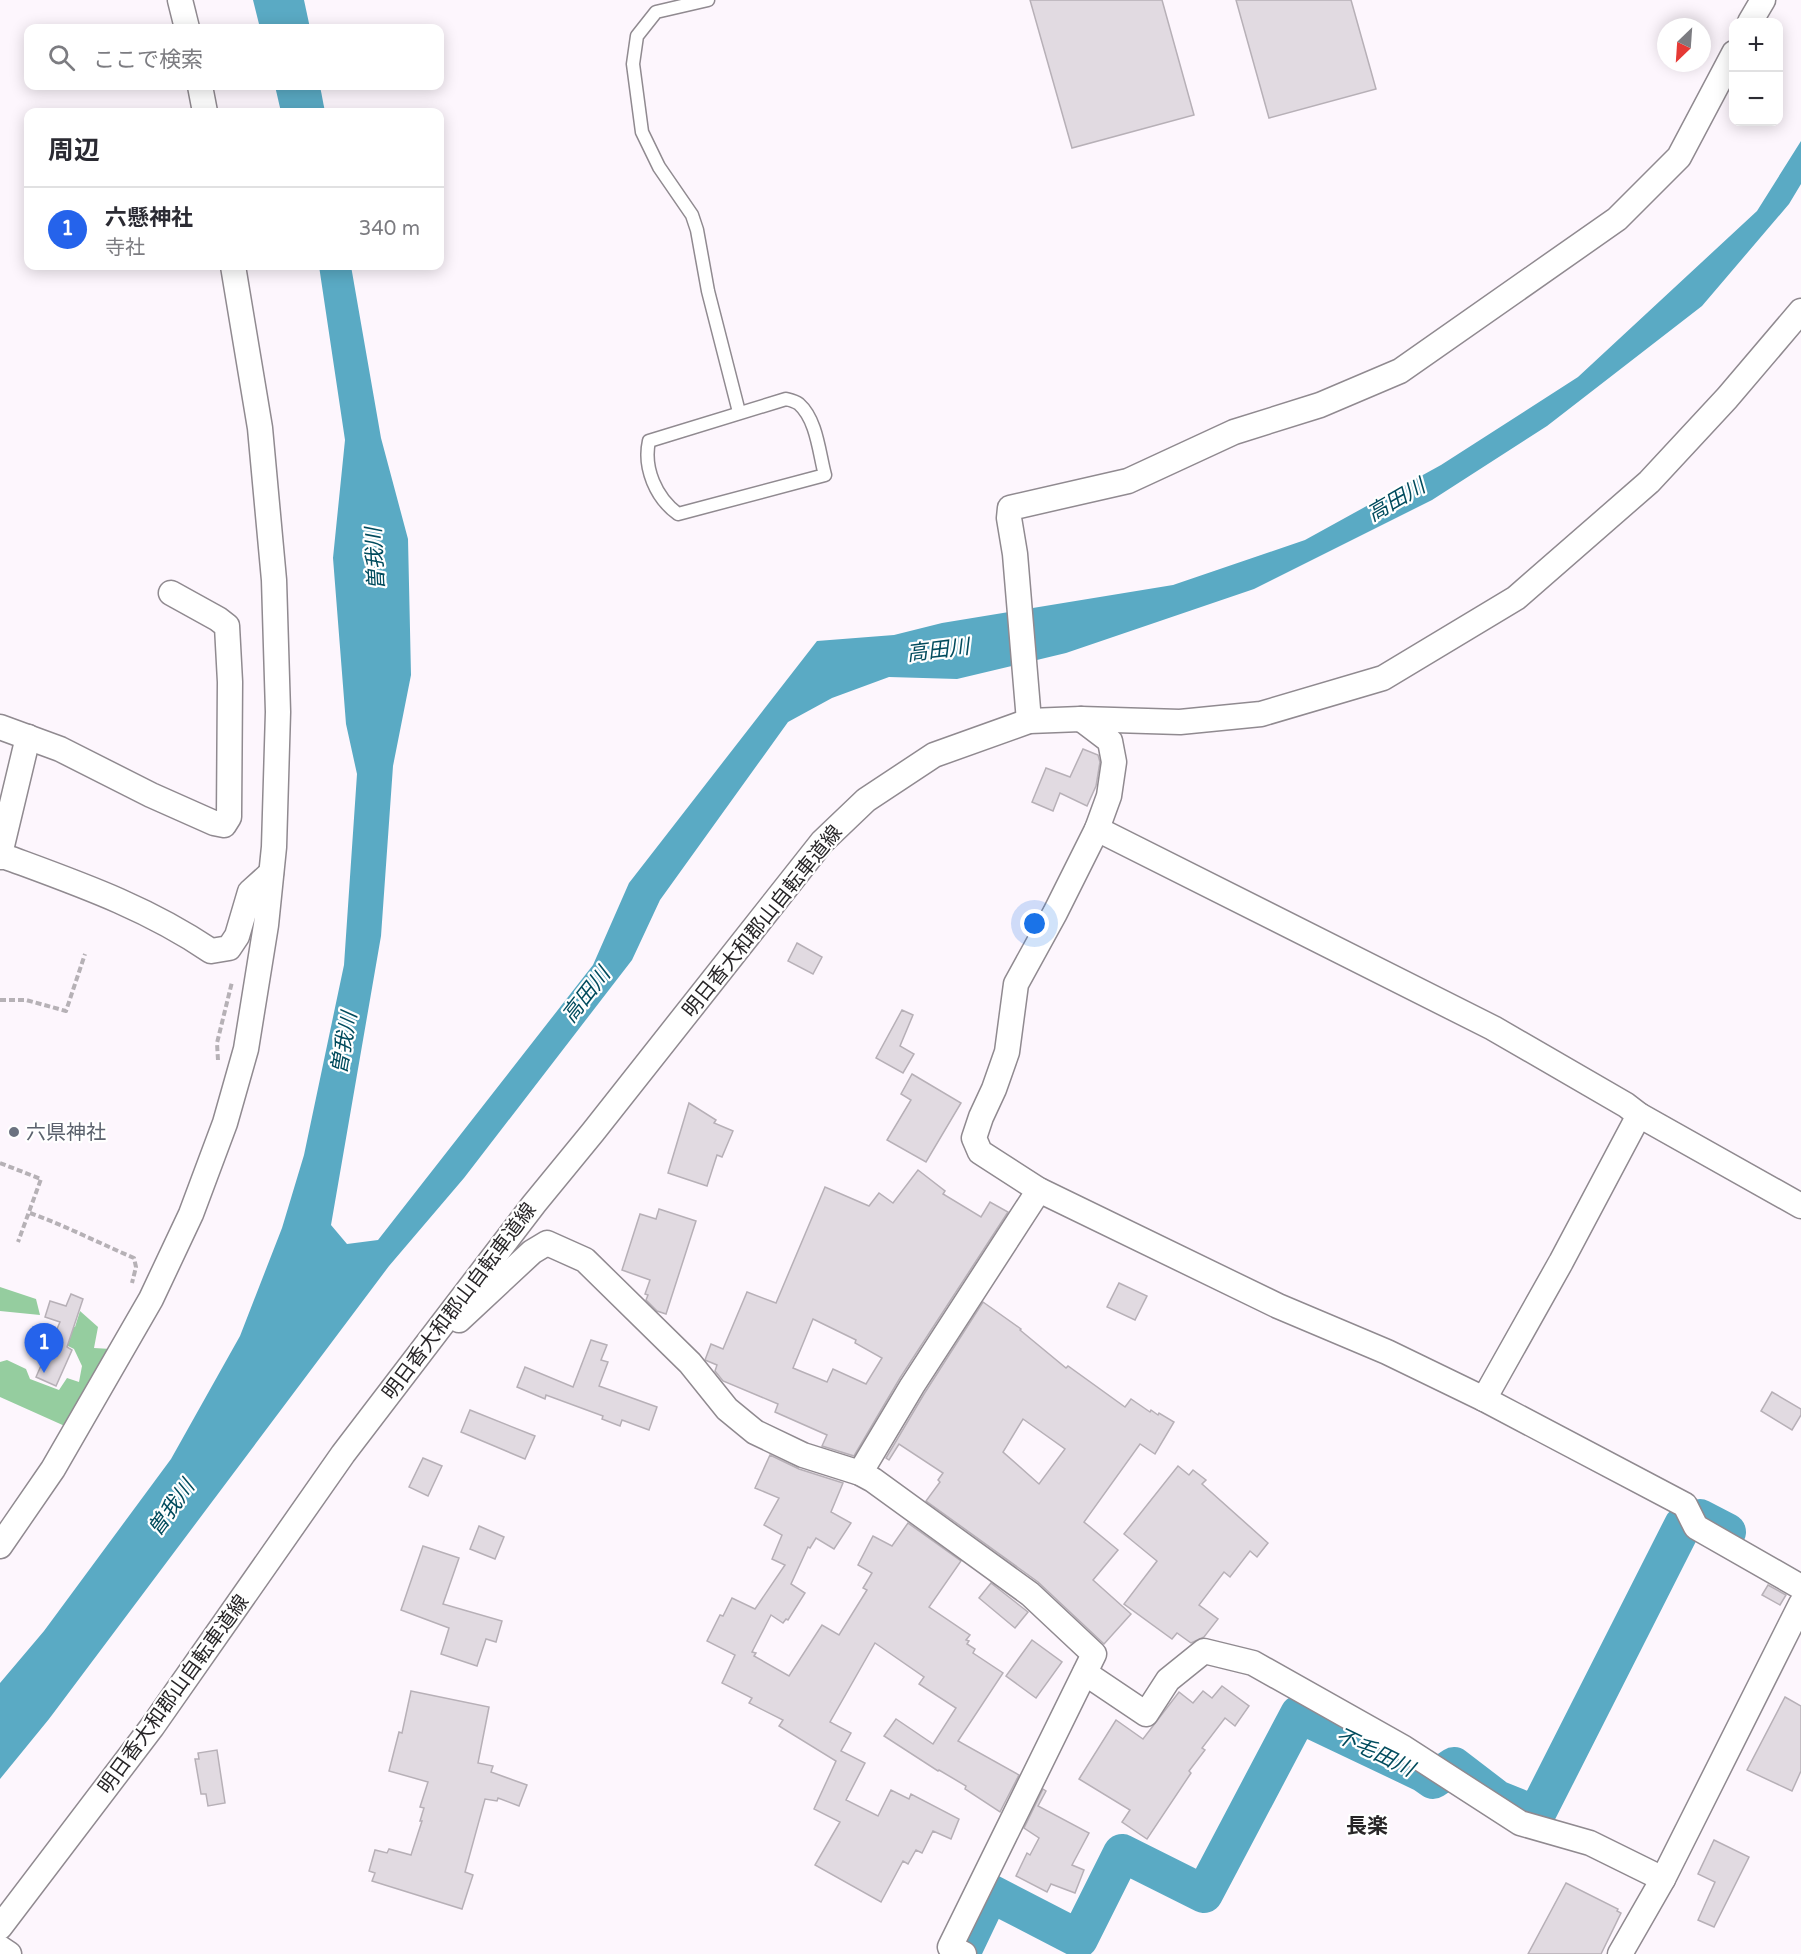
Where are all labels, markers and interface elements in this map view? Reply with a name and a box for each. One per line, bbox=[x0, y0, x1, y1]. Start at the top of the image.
north arrow bbox=[1657, 18, 1711, 72]
map controls bbox=[1729, 18, 1783, 126]
button: + bbox=[1729, 18, 1783, 72]
search box bbox=[24, 24, 444, 90]
icon: search bbox=[45, 41, 78, 74]
text: ここで検索 bbox=[93, 47, 203, 73]
button: − bbox=[1729, 72, 1783, 126]
text: 周辺 bbox=[48, 135, 100, 166]
text: 六懸神社 bbox=[105, 205, 193, 231]
text: 1 bbox=[61, 217, 74, 241]
text: 340 m bbox=[359, 217, 420, 241]
text: 寺社 bbox=[105, 236, 145, 260]
water label: 高田川 bbox=[1363, 473, 1432, 527]
water label: 曽我川 bbox=[361, 525, 390, 591]
water label: 高田川 bbox=[905, 634, 973, 667]
street label: 明日香大和郡山自転車道線 bbox=[678, 821, 848, 1022]
your location bbox=[1020, 909, 1049, 938]
water label: 高田川 bbox=[557, 961, 617, 1028]
water label: 曽我川 bbox=[327, 1008, 363, 1076]
place label: 六県神社 bbox=[26, 1121, 106, 1145]
marker: 六県神社 bbox=[7, 1125, 21, 1139]
street label: 明日香大和郡山自転車道線 bbox=[378, 1199, 542, 1405]
pin: 1 bbox=[24, 1324, 63, 1373]
water label: 曽我川 bbox=[143, 1474, 201, 1541]
street label: 明日香大和郡山自転車道線 bbox=[94, 1590, 254, 1799]
water label: 不毛田川 bbox=[1332, 1723, 1420, 1783]
district label: 長楽 bbox=[1346, 1814, 1388, 1839]

